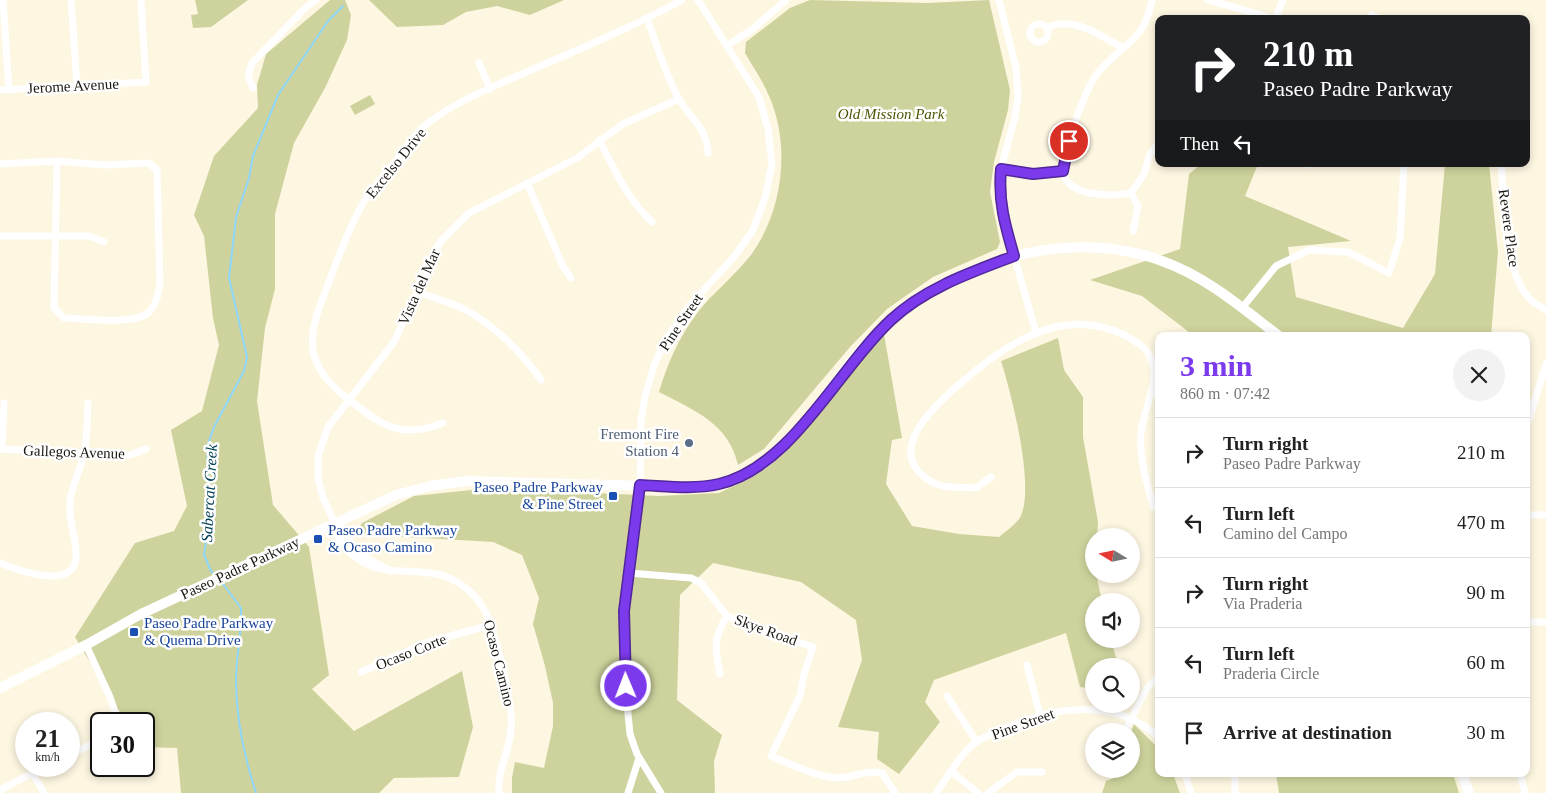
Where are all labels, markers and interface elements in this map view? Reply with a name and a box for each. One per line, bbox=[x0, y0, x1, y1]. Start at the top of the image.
icon: right bbox=[1180, 35, 1245, 100]
text: 210 m bbox=[1263, 35, 1353, 74]
street label: Jerome Avenue bbox=[27, 76, 120, 96]
text: Paseo Padre Parkway bbox=[1263, 76, 1452, 101]
park label: Old Mission Park bbox=[838, 106, 945, 122]
pin bbox=[1048, 120, 1090, 162]
street label: Excelso Drive bbox=[363, 125, 429, 201]
icon: arrive bbox=[1055, 127, 1083, 155]
icon: left bbox=[1229, 130, 1257, 158]
text: Then bbox=[1180, 133, 1219, 154]
street label: Revere Place bbox=[1496, 188, 1522, 268]
street label: Vista del Mar bbox=[395, 246, 443, 328]
street label: Pine Street bbox=[656, 290, 706, 354]
text: 3 min bbox=[1180, 349, 1253, 382]
button: close bbox=[1453, 349, 1505, 401]
text: 860 m · 07:42 bbox=[1180, 385, 1270, 402]
place label: Fremont Fire Station 4 bbox=[600, 426, 679, 459]
text: Turn right bbox=[1223, 433, 1308, 454]
marker: Fremont Fire Station 4 bbox=[683, 437, 695, 449]
icon: right bbox=[1180, 439, 1208, 467]
street label: Gallegos Avenue bbox=[23, 442, 125, 462]
text: 210 m bbox=[1457, 442, 1505, 463]
water label: Sabercat Creek bbox=[198, 443, 220, 542]
text: Paseo Padre Parkway bbox=[1223, 455, 1361, 472]
place label: Paseo Padre Parkway & Pine Street bbox=[474, 479, 604, 512]
marker: Paseo Padre Parkway & Pine Street bbox=[607, 490, 619, 502]
text: Turn left bbox=[1223, 503, 1295, 524]
icon: left bbox=[1180, 509, 1208, 537]
text: 470 m bbox=[1457, 512, 1505, 533]
place label: Paseo Padre Parkway & Ocaso Camino bbox=[328, 522, 458, 555]
text: Camino del Campo bbox=[1223, 525, 1347, 542]
north arrow bbox=[1085, 528, 1140, 582]
map controls bbox=[1085, 528, 1140, 778]
street label: Paseo Padre Parkway bbox=[178, 533, 302, 603]
marker: Paseo Padre Parkway & Ocaso Camino bbox=[312, 533, 324, 545]
text: Turn right bbox=[1223, 573, 1308, 594]
icon: right bbox=[1180, 579, 1208, 607]
text: 90 m bbox=[1466, 582, 1505, 603]
button: sound bbox=[1085, 593, 1140, 648]
text: Via Praderia bbox=[1223, 595, 1302, 612]
street label: Skye Road bbox=[733, 611, 800, 649]
place label: Paseo Padre Parkway & Quema Drive bbox=[144, 615, 274, 648]
street label: Ocaso Camino bbox=[481, 618, 517, 708]
marker: Paseo Padre Parkway & Quema Drive bbox=[128, 626, 140, 638]
street label: Ocaso Corte bbox=[373, 630, 449, 673]
text: Turn left bbox=[1223, 643, 1295, 664]
icon: left bbox=[1180, 649, 1208, 677]
text: 60 m bbox=[1466, 652, 1505, 673]
button: search bbox=[1085, 658, 1140, 713]
position arrow bbox=[599, 659, 651, 711]
text: Praderia Circle bbox=[1223, 665, 1319, 682]
street label: Pine Street bbox=[990, 705, 1057, 743]
speed limit sign: 30 bbox=[90, 712, 155, 777]
icon: arrive bbox=[1180, 719, 1208, 747]
text: Arrive at destination bbox=[1223, 722, 1392, 743]
text: 30 m bbox=[1466, 722, 1505, 743]
button: layers bbox=[1085, 723, 1140, 778]
text: 21 bbox=[35, 725, 60, 752]
text: km/h bbox=[35, 750, 60, 764]

